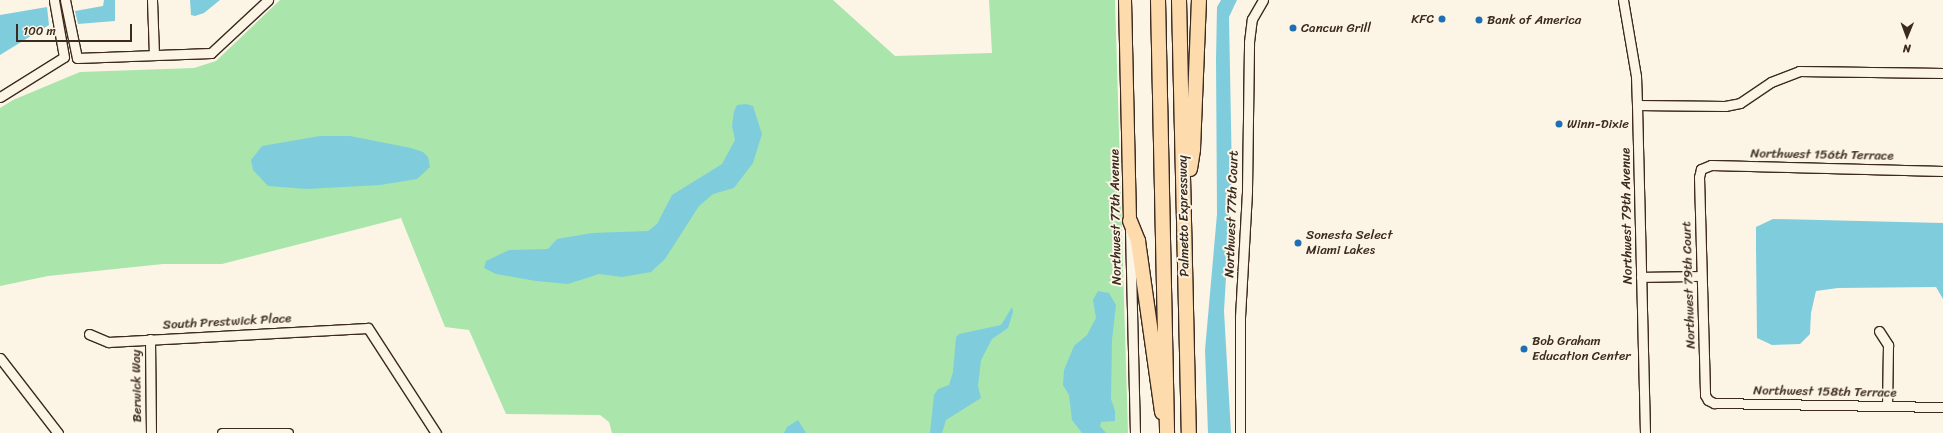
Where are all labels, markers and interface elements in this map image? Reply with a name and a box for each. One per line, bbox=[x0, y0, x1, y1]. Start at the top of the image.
place label: KFC bbox=[1411, 11, 1434, 27]
place label: Bank of America bbox=[1487, 12, 1582, 28]
marker: KFC bbox=[1437, 14, 1447, 24]
marker: Bank of America bbox=[1474, 15, 1484, 25]
scale bar bbox=[18, 16, 134, 42]
north arrow bbox=[1887, 16, 1927, 56]
text: 100 m bbox=[23, 20, 56, 42]
place label: Cancun Grill bbox=[1301, 20, 1371, 36]
marker: Cancun Grill bbox=[1288, 23, 1298, 33]
text: N bbox=[1903, 39, 1911, 58]
place label: Winn-Dixie bbox=[1567, 116, 1629, 132]
marker: Winn-Dixie bbox=[1554, 119, 1564, 129]
street label: Northwest 156th Terrace bbox=[1750, 146, 1894, 164]
street label: Northwest 79th Avenue bbox=[1618, 148, 1636, 284]
street label: Northwest 77th Avenue bbox=[1107, 149, 1125, 285]
street label: Northwest 77th Court bbox=[1222, 150, 1242, 278]
street label: Palmetto Expressway bbox=[1175, 155, 1193, 277]
street label: Northwest 79th Court bbox=[1679, 221, 1699, 349]
place label: Sonesta Select Miami Lakes bbox=[1306, 228, 1393, 259]
marker: Sonesta Select Miami Lakes bbox=[1293, 238, 1303, 248]
street label: South Prestwick Place bbox=[162, 311, 292, 333]
place label: Bob Graham Education Center bbox=[1532, 334, 1631, 365]
marker: Bob Graham Education Center bbox=[1519, 344, 1529, 354]
street label: Berwick Way bbox=[129, 349, 145, 423]
street label: Northwest 158th Terrace bbox=[1753, 383, 1897, 401]

